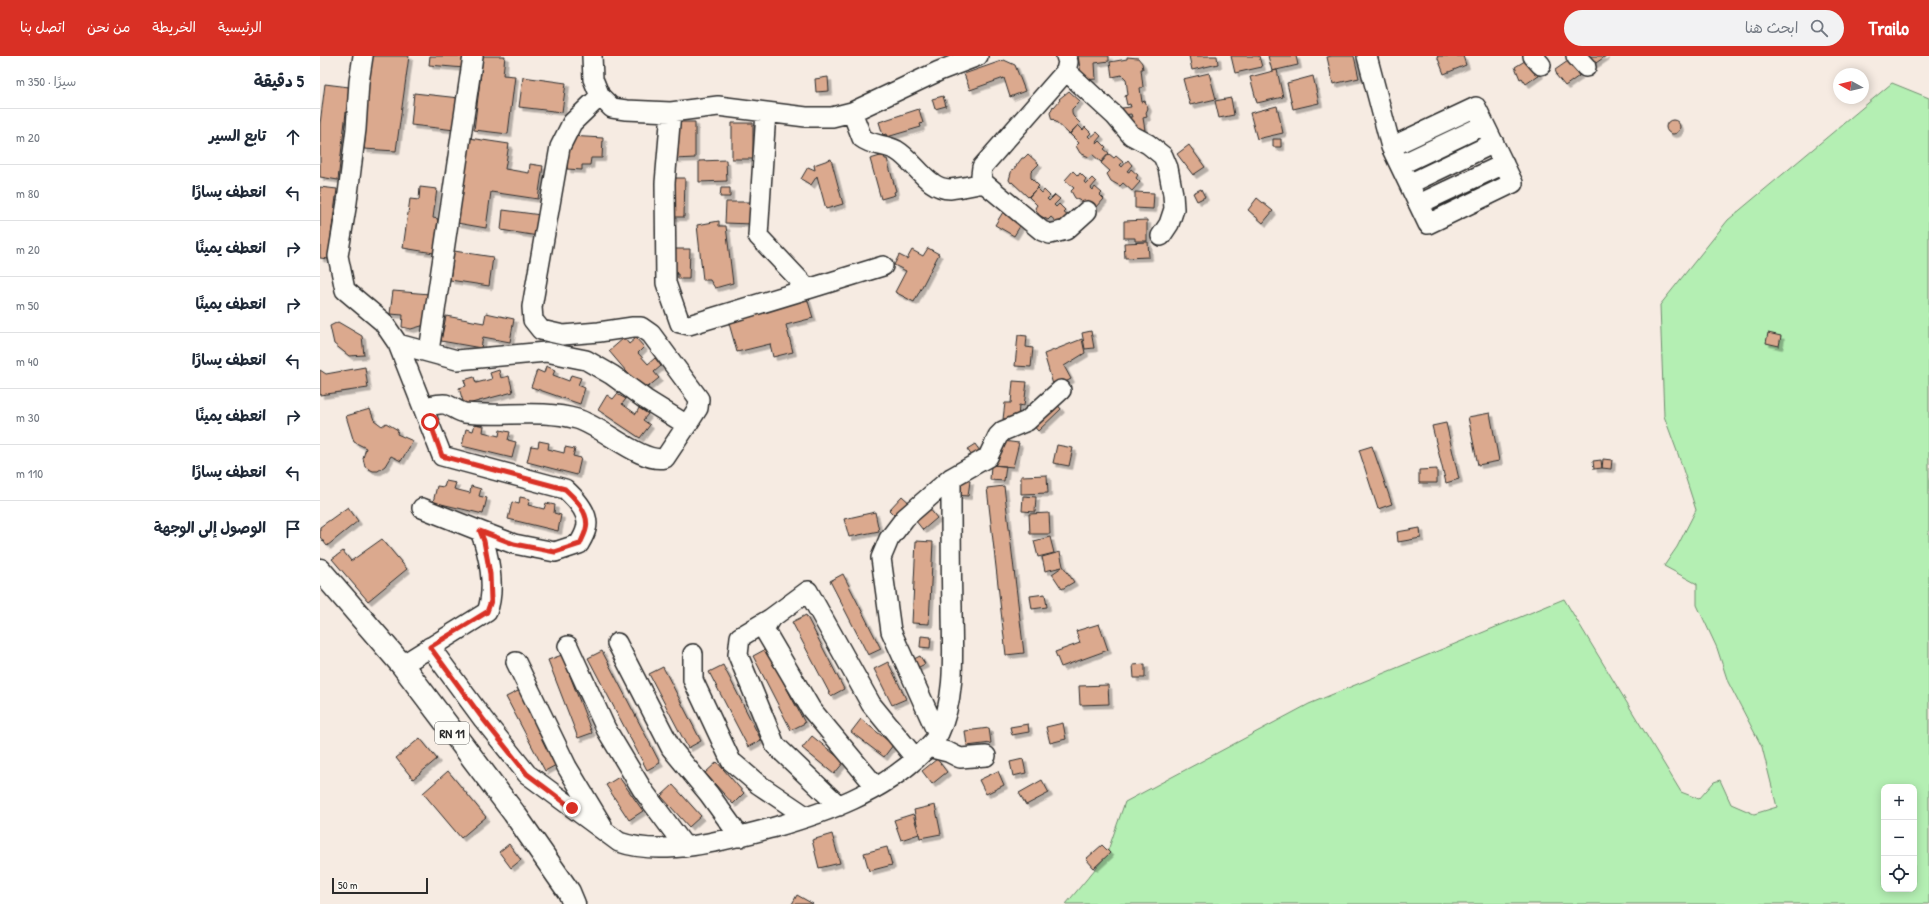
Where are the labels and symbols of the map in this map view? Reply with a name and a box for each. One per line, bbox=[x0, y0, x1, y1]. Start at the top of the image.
north arrow bbox=[1833, 68, 1869, 104]
route start bbox=[421, 413, 439, 431]
road number: RN 11 bbox=[435, 722, 469, 744]
route end bbox=[563, 799, 581, 817]
scale bar bbox=[332, 876, 428, 895]

